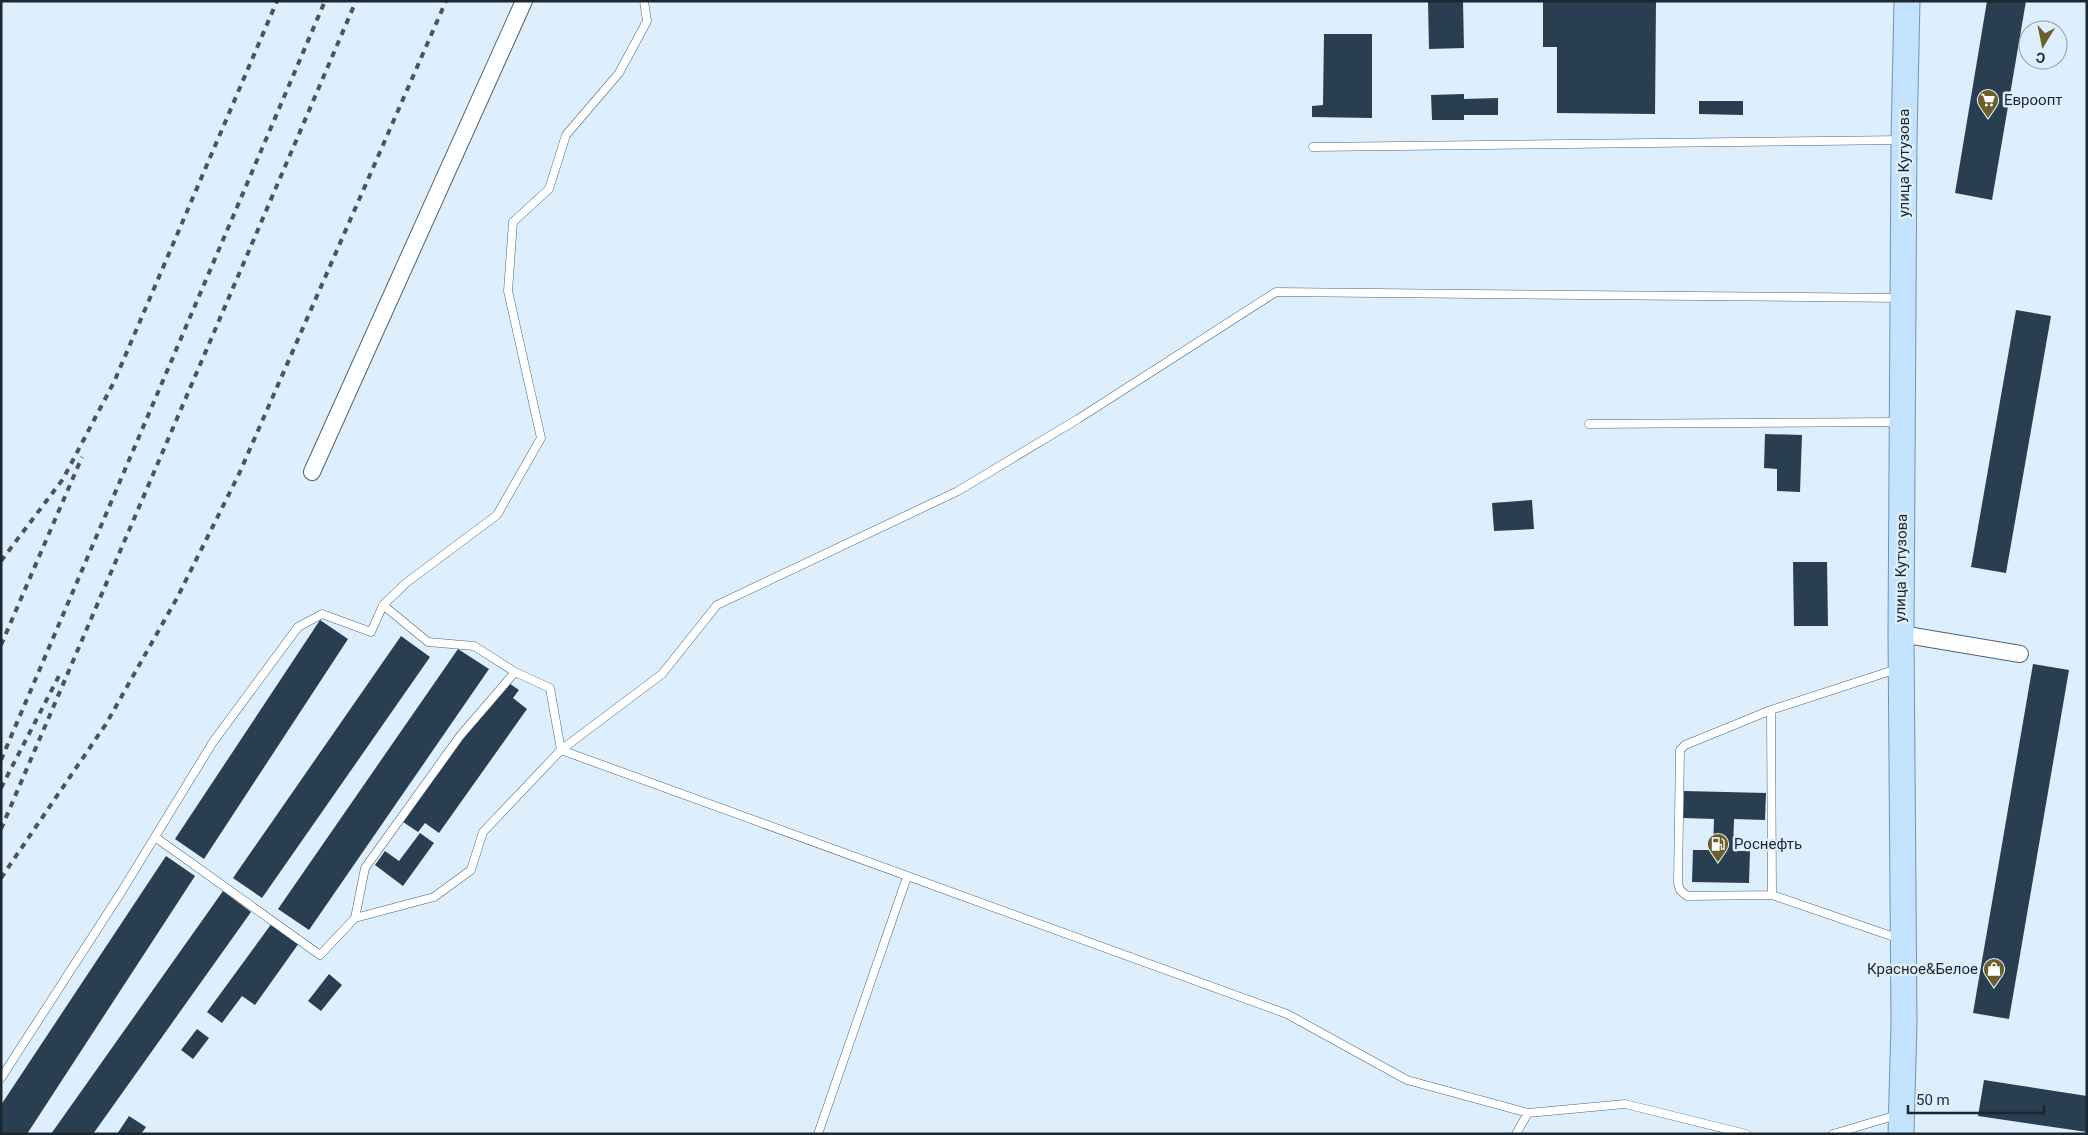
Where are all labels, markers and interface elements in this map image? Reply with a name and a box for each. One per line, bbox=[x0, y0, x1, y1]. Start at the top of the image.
north arrow bbox=[2018, 20, 2068, 70]
text: С bbox=[2035, 49, 2047, 66]
supermarket icon: Евроопт bbox=[1976, 88, 2000, 119]
place label: Евроопт bbox=[2004, 91, 2063, 109]
street label: улица Кутузова bbox=[1895, 109, 1913, 217]
street label: улица Кутузова bbox=[1891, 514, 1911, 622]
fuel station icon: Роснефть bbox=[1706, 832, 1730, 863]
place label: Роснефть bbox=[1734, 835, 1802, 853]
shop icon: Красное&Белое bbox=[1982, 957, 2006, 988]
place label: Красное&Белое bbox=[1867, 960, 1978, 978]
scale bar bbox=[1908, 1082, 2044, 1114]
text: 50 m bbox=[1916, 1091, 1950, 1109]

